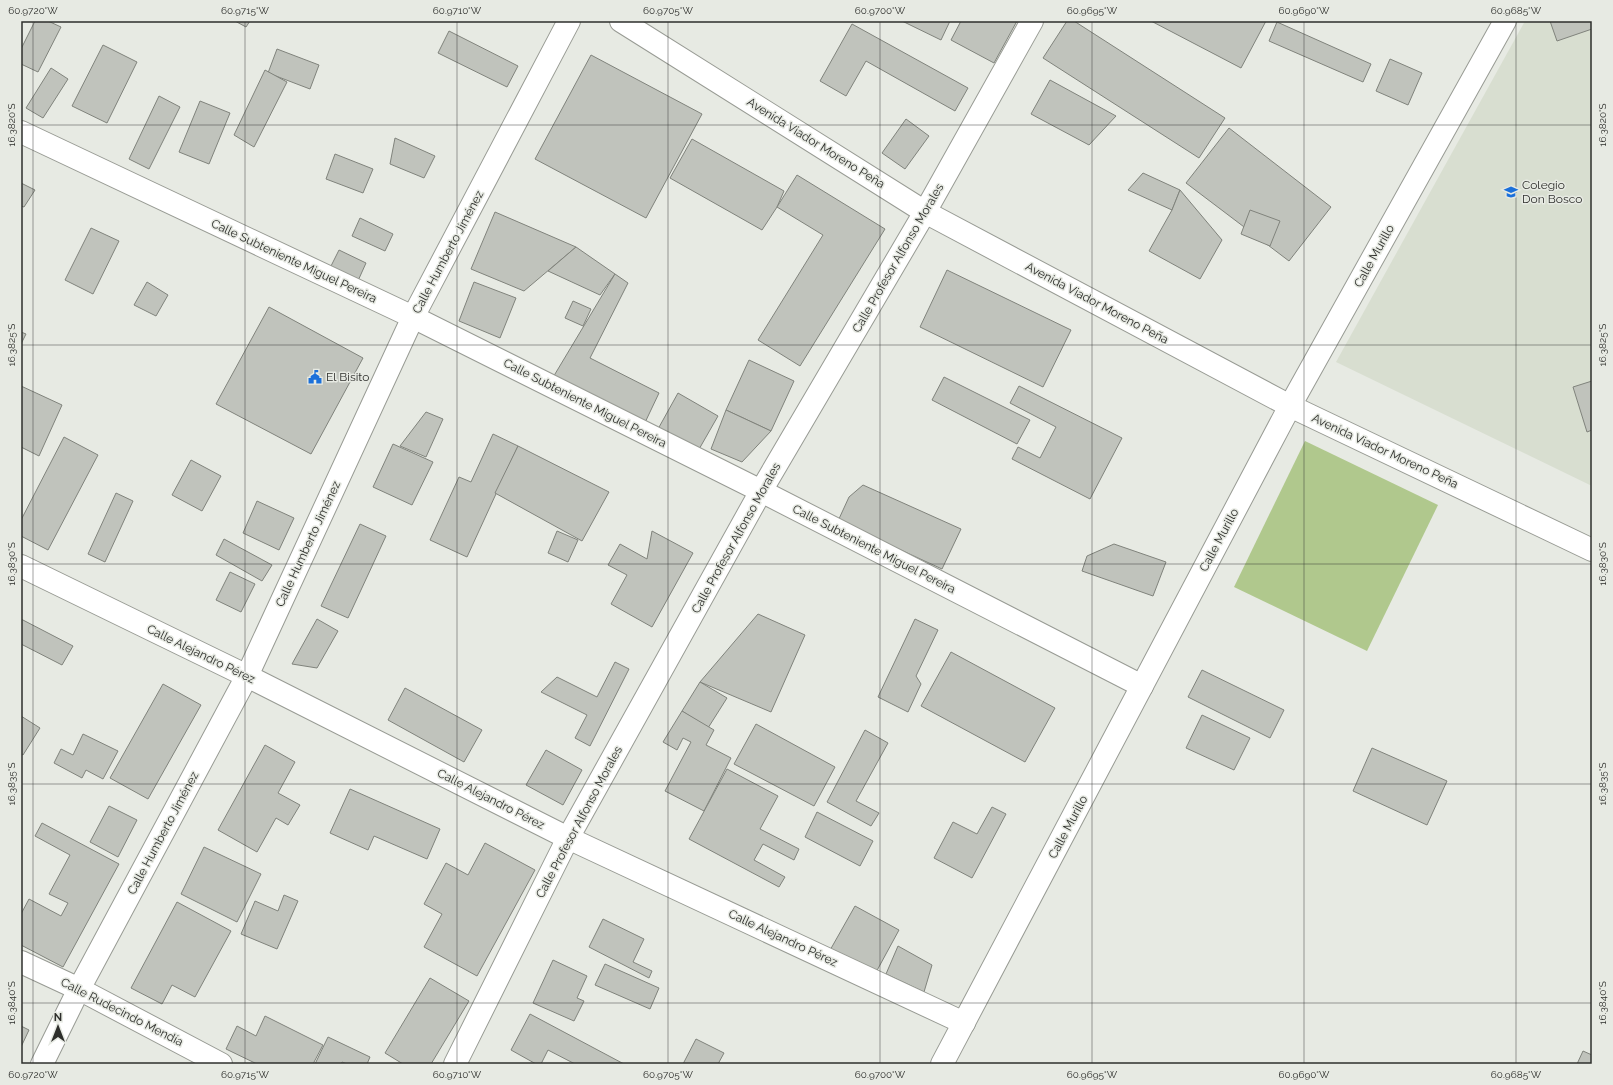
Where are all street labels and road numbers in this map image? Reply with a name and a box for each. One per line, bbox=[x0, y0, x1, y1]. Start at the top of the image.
street label: Avenida Viador Moreno Peña bbox=[745, 95, 887, 191]
street label: Calle Profesor Alfonso Morales bbox=[849, 181, 947, 335]
street label: Calle Humberto Jiménez bbox=[410, 188, 486, 316]
street label: Calle Subteniente Miguel Pereira bbox=[209, 216, 379, 306]
street label: Calle Murillo bbox=[1351, 222, 1397, 290]
street label: Avenida Viador Moreno Peña bbox=[1023, 259, 1171, 347]
street label: Calle Subteniente Miguel Pereira bbox=[501, 356, 669, 450]
street label: Avenida Viador Moreno Peña bbox=[1310, 411, 1460, 491]
street label: Calle Profesor Alfonso Morales bbox=[689, 460, 783, 616]
street label: Calle Humberto Jiménez bbox=[273, 479, 343, 609]
street label: Calle Subteniente Miguel Pereira bbox=[790, 502, 958, 596]
street label: Calle Murillo bbox=[1196, 506, 1242, 574]
street label: Calle Alejandro Pérez bbox=[145, 622, 257, 686]
street label: Calle Profesor Alfonso Morales bbox=[533, 744, 625, 900]
street label: Calle Alejandro Pérez bbox=[435, 766, 547, 832]
street label: Calle Humberto Jiménez bbox=[125, 769, 201, 897]
street label: Calle Murillo bbox=[1045, 793, 1091, 861]
street label: Calle Alejandro Pérez bbox=[726, 907, 840, 969]
street label: Calle Rudecindo Mendía bbox=[58, 975, 186, 1049]

